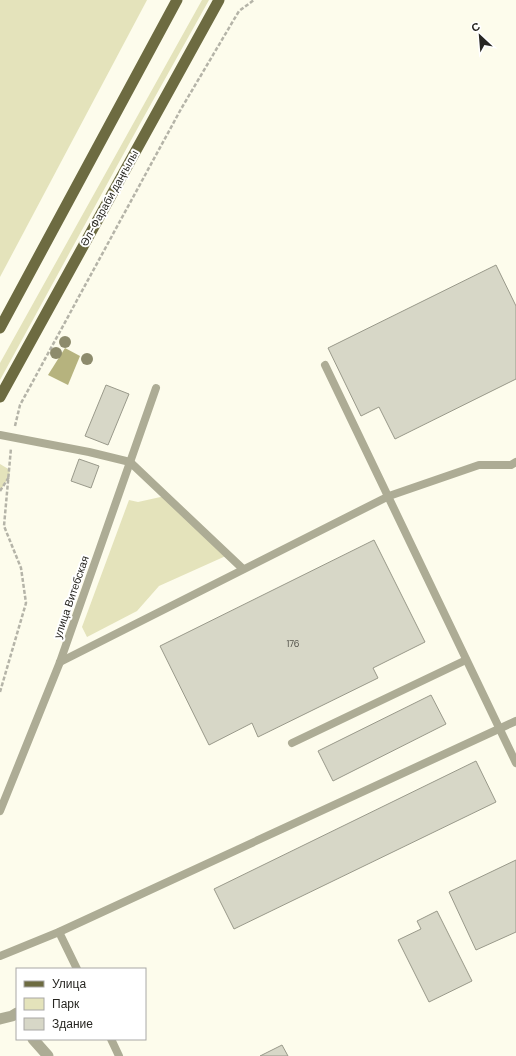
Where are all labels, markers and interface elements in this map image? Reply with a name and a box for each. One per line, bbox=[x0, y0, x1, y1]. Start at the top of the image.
north arrow bbox=[460, 16, 500, 56]
text: С bbox=[469, 19, 482, 35]
street label: Әл-Фараби даңғылы bbox=[77, 147, 141, 248]
street label: улица Витебская bbox=[50, 554, 92, 640]
house number: 176 bbox=[286, 638, 300, 650]
legend bbox=[16, 968, 146, 1040]
text: Улица bbox=[52, 976, 86, 992]
text: Парк bbox=[52, 996, 80, 1012]
text: Здание bbox=[52, 1016, 93, 1032]

